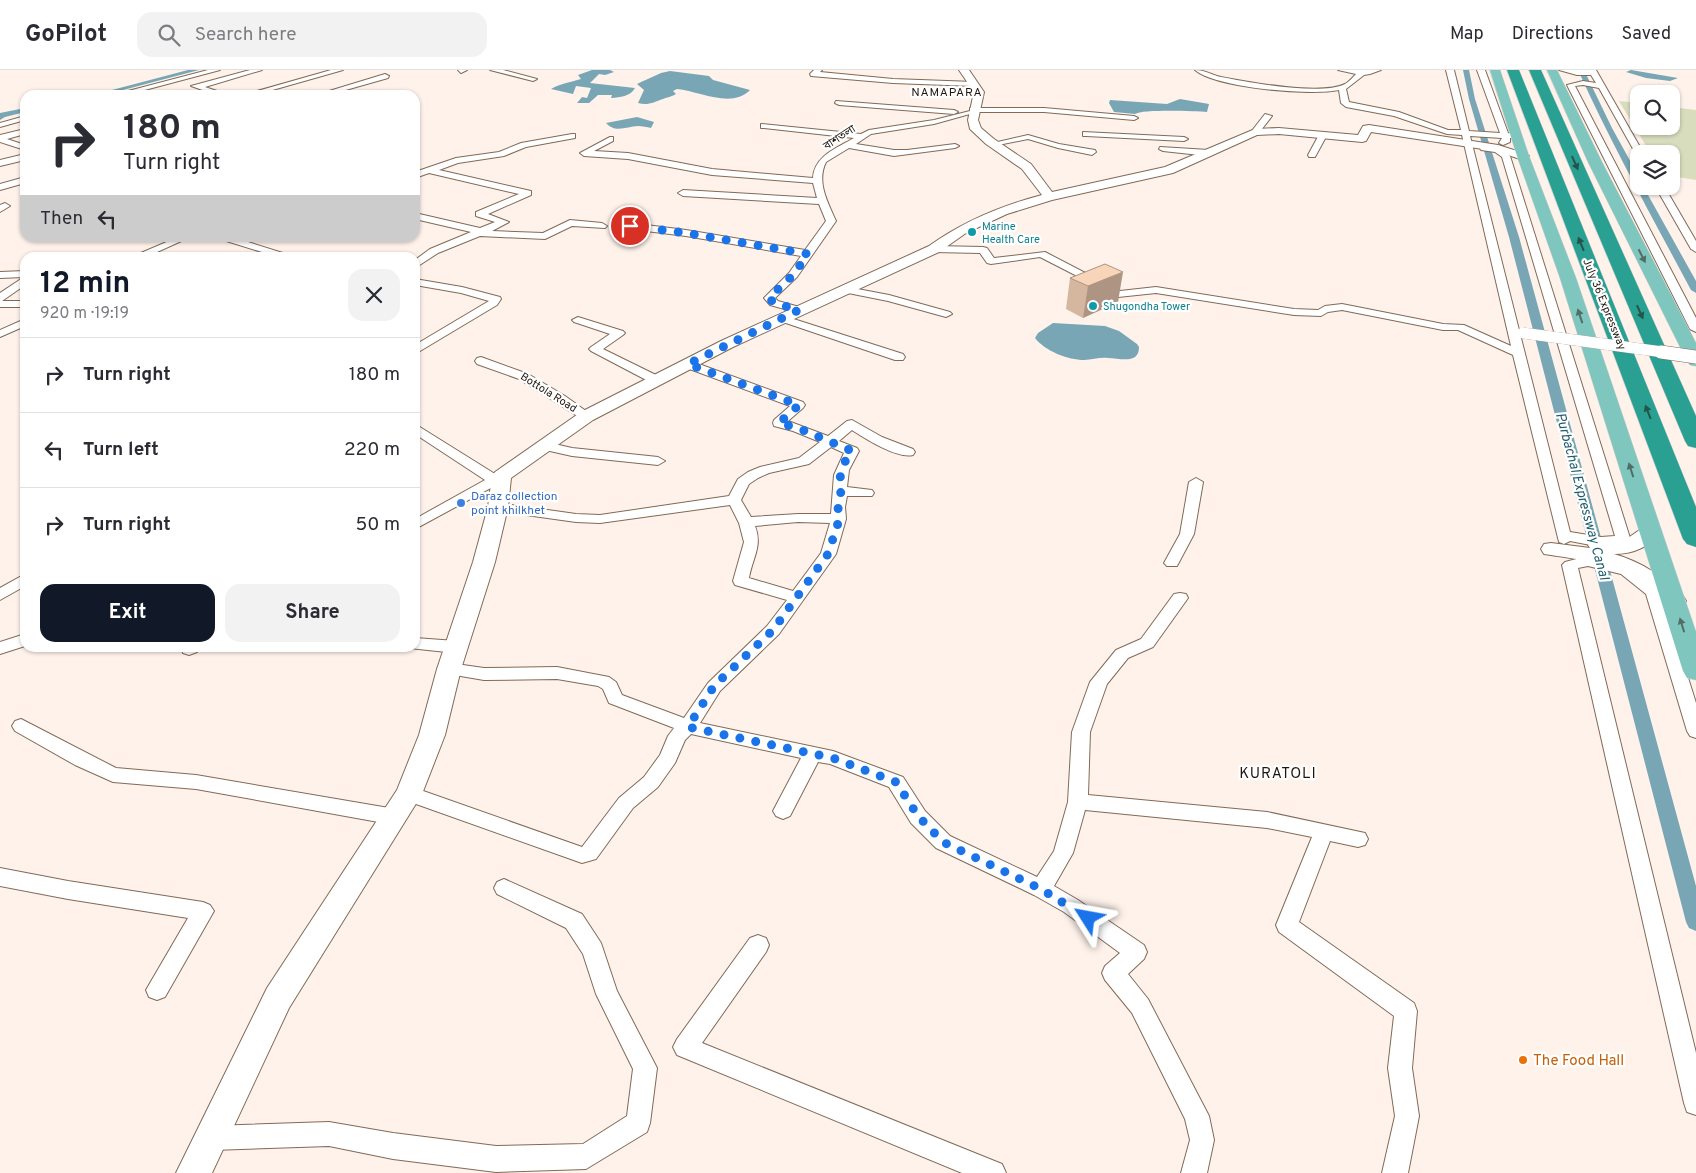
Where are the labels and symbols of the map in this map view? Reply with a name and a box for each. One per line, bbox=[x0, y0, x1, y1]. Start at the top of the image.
district label: NAMAPARA bbox=[911, 85, 983, 101]
street label: বাশতলা bbox=[820, 122, 859, 154]
one-way arrow bbox=[1571, 156, 1579, 170]
pin bbox=[609, 205, 651, 247]
place label: Marine Health Care bbox=[982, 220, 1040, 247]
marker: Marine Health Care bbox=[966, 226, 978, 238]
one-way arrow bbox=[1577, 237, 1584, 252]
one-way arrow bbox=[1638, 248, 1646, 263]
street label: July 36 Expressway bbox=[1579, 257, 1629, 352]
marker: Shugondha Tower bbox=[1087, 300, 1099, 312]
place label: Shugondha Tower bbox=[1103, 300, 1191, 314]
one-way arrow bbox=[1636, 305, 1644, 319]
one-way arrow bbox=[1576, 308, 1584, 323]
street label: Bottola Road bbox=[518, 370, 579, 416]
one-way arrow bbox=[1644, 404, 1651, 419]
water label: Purbachal Expressway Canal bbox=[1551, 411, 1612, 583]
one-way arrow bbox=[1627, 463, 1634, 478]
place label: Daraz collection point khilkhet bbox=[471, 489, 557, 519]
marker: Daraz collection point khilkhet bbox=[455, 497, 467, 509]
one-way arrow bbox=[1677, 617, 1685, 632]
district label: KURATOLI bbox=[1239, 765, 1317, 784]
position arrow bbox=[1061, 891, 1113, 943]
place label: The Food Hall bbox=[1533, 1052, 1624, 1071]
marker: The Food Hall bbox=[1517, 1054, 1529, 1066]

